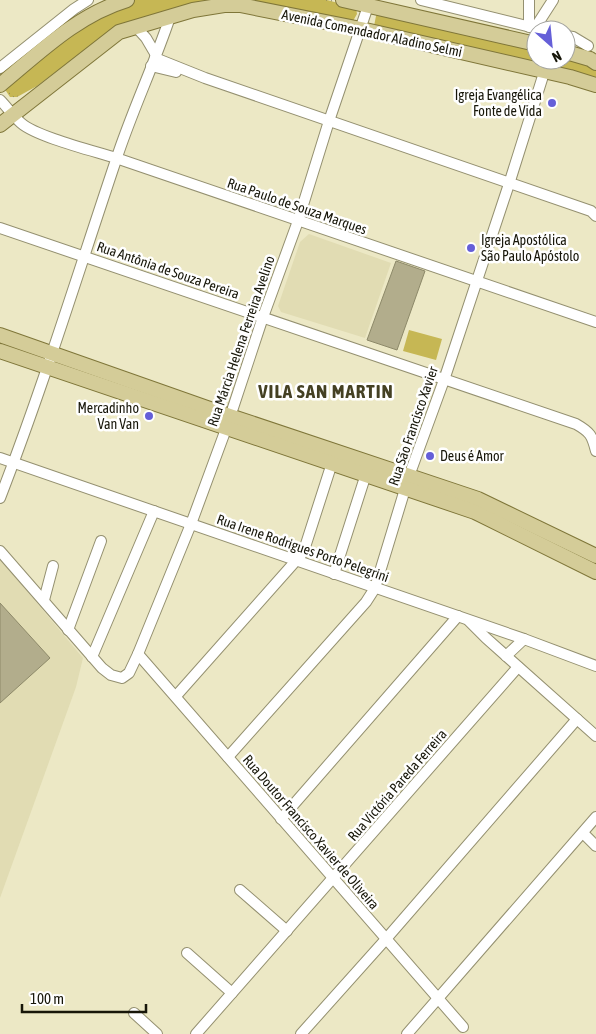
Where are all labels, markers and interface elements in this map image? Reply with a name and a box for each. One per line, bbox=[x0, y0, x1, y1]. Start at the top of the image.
street label: Avenida Comendador Aladino Selmi bbox=[280, 6, 464, 60]
north arrow bbox=[526, 20, 576, 70]
text: N bbox=[550, 48, 564, 66]
place label: Igreja Evangélica Fonte de Vida bbox=[455, 87, 542, 119]
marker: Igreja Evangélica Fonte de Vida bbox=[546, 97, 558, 109]
street label: Rua Paulo de Souza Marques bbox=[225, 175, 369, 237]
place label: Igreja Apostólica São Paulo Apóstolo bbox=[481, 232, 579, 264]
street label: Rua Antônia de Souza Pereira bbox=[95, 238, 241, 302]
marker: Igreja Apostólica São Paulo Apóstolo bbox=[465, 242, 477, 254]
street label: Rua Márcia Helena Ferreira Avelino bbox=[204, 253, 278, 429]
street label: Rua São Francisco Xavier bbox=[385, 364, 441, 488]
district label: VILA SAN MARTIN bbox=[257, 380, 394, 402]
place label: Mercadinho Van Van bbox=[77, 400, 139, 432]
marker: Mercadinho Van Van bbox=[143, 410, 155, 422]
place label: Deus é Amor bbox=[440, 448, 505, 464]
marker: Deus é Amor bbox=[424, 450, 436, 462]
street label: Rua Irene Rodrigues Porto Pelegrini bbox=[215, 511, 391, 585]
street label: Rua Victória Pareda Ferreira bbox=[344, 726, 450, 844]
street label: Rua Doutor Francisco Xavier de Oliveira bbox=[240, 752, 382, 912]
scale bar bbox=[22, 982, 146, 1014]
text: 100 m bbox=[30, 990, 64, 1007]

